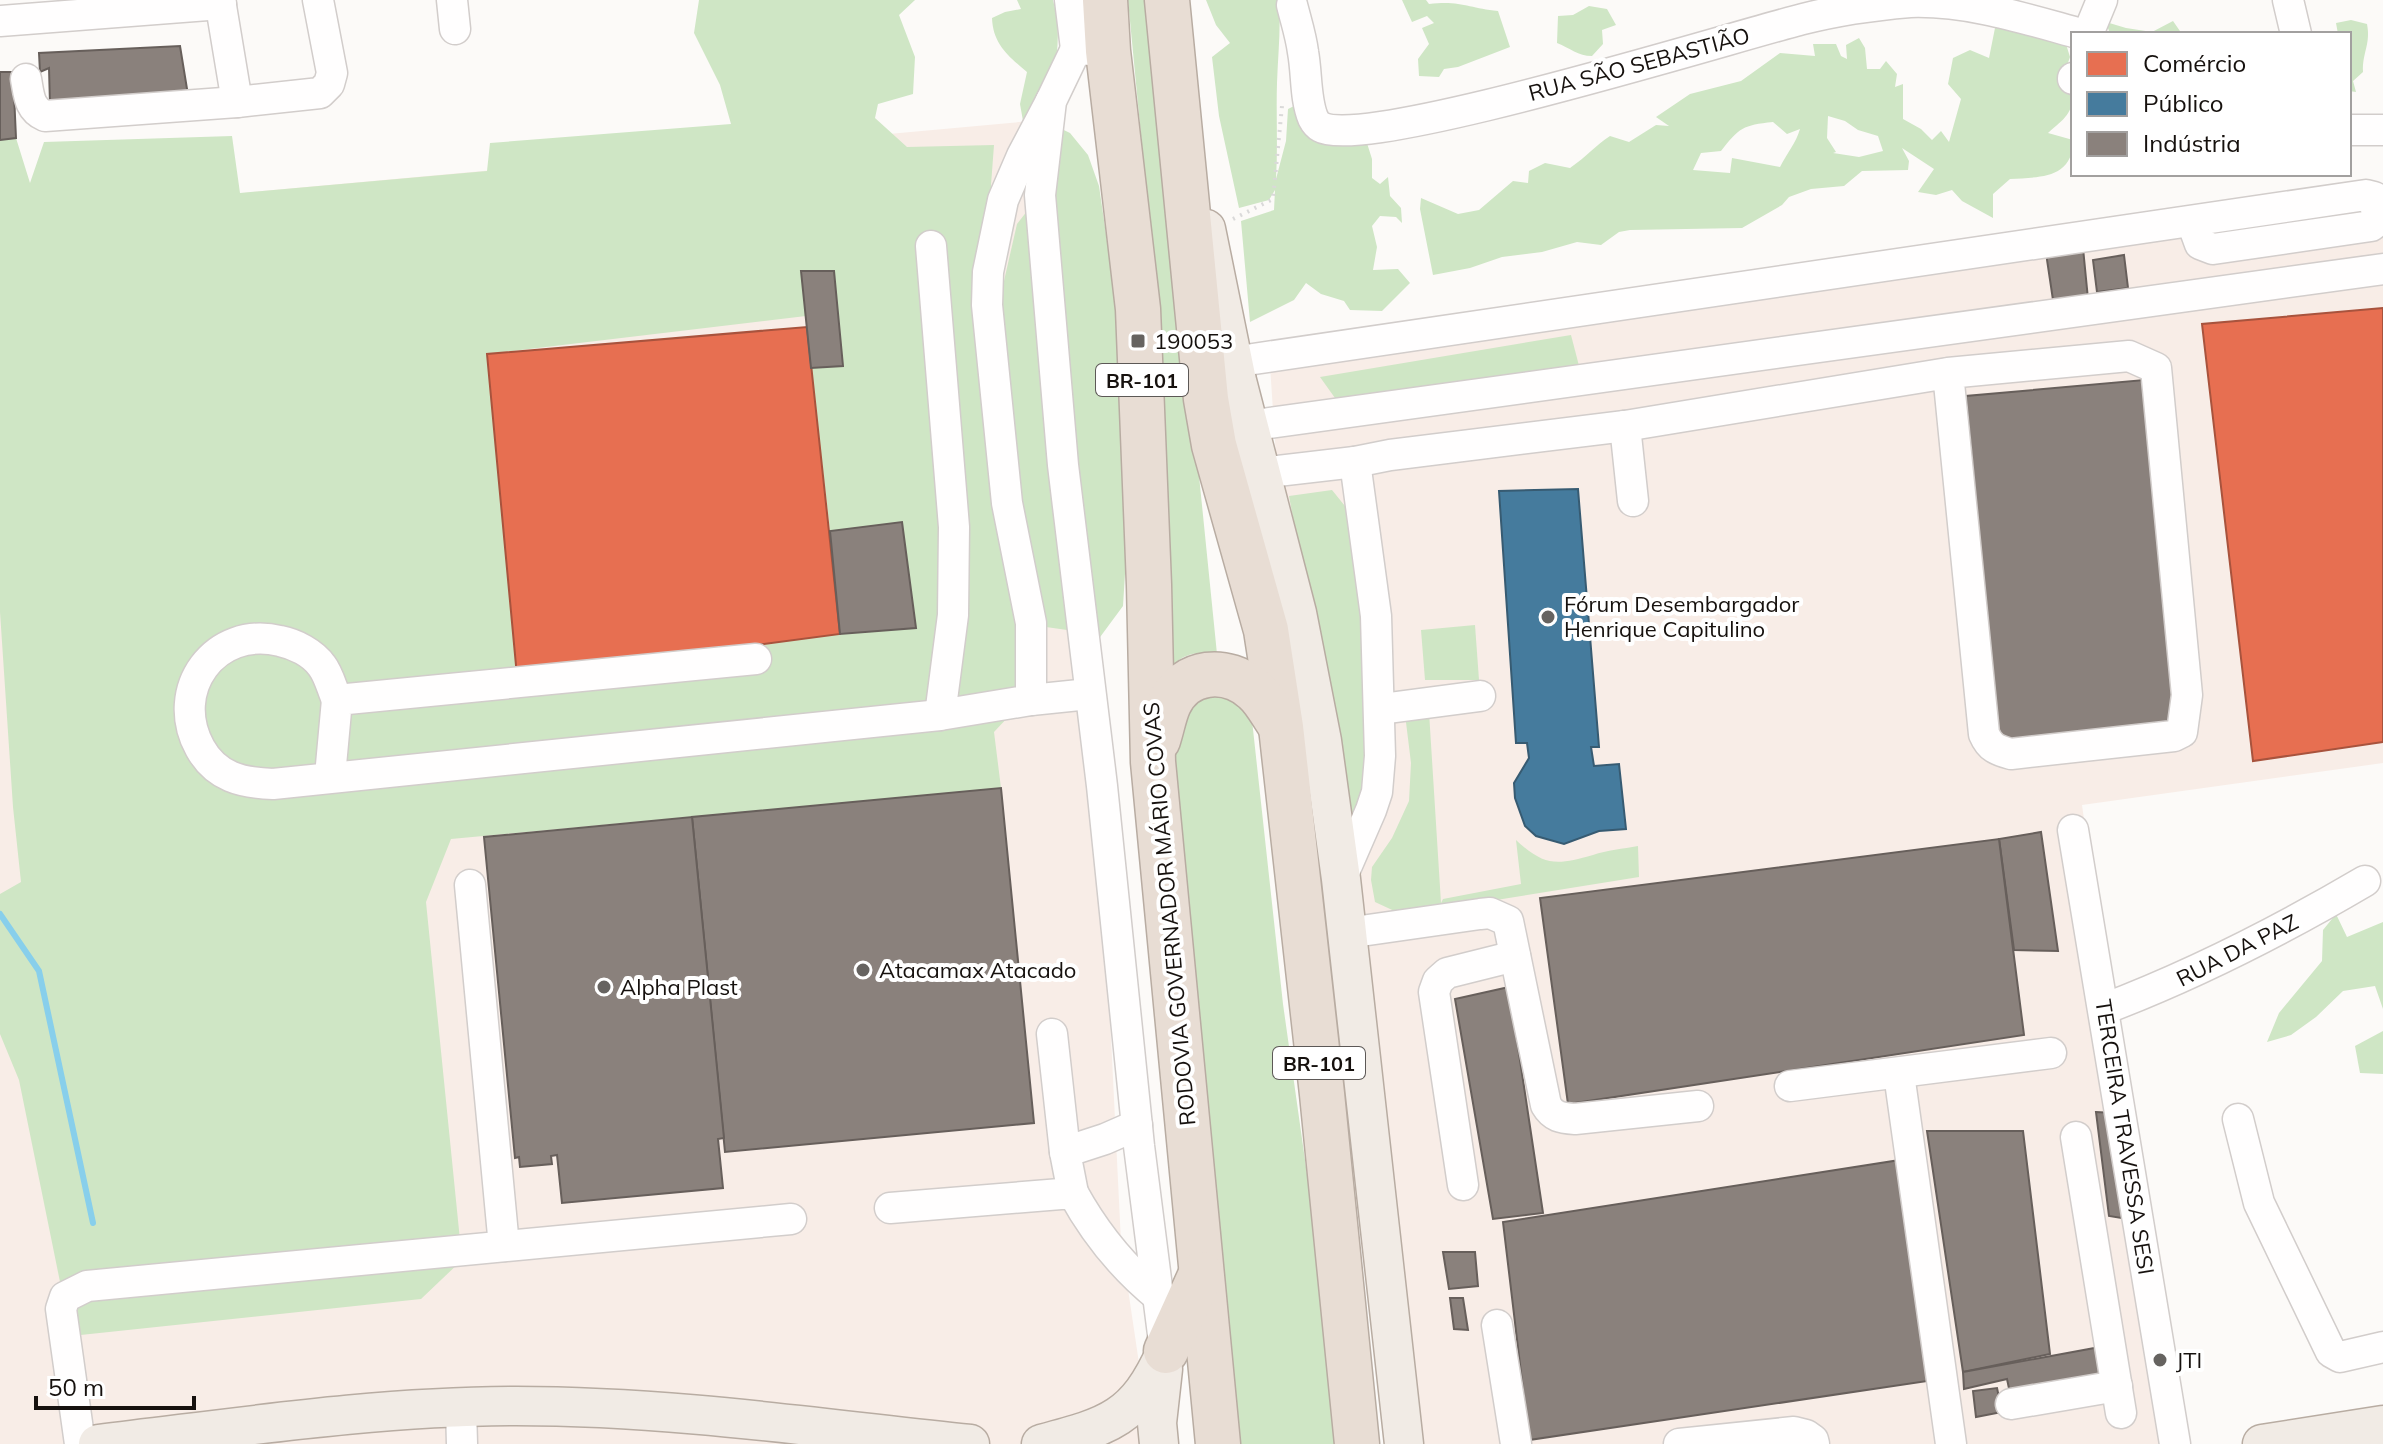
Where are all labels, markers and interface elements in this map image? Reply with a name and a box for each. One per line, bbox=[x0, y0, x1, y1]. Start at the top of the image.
street label: RUA SÃO SEBASTIÃO bbox=[1525, 21, 1753, 107]
legend bbox=[2071, 32, 2351, 176]
text: Comércio bbox=[2143, 48, 2246, 78]
text: Público bbox=[2143, 88, 2224, 118]
text: Indústria bbox=[2143, 128, 2241, 158]
place label: 190053 bbox=[1154, 327, 1233, 355]
marker: 190053 bbox=[1129, 332, 1147, 350]
road number: BR-101 bbox=[1096, 364, 1188, 396]
place label: Fórum Desembargador Henrique Capitulino bbox=[1564, 590, 1799, 643]
marker: Fórum Desembargador Henrique Capitulino bbox=[1539, 608, 1557, 626]
street label: RODOVIA GOVERNADOR MÁRIO COVAS bbox=[1137, 701, 1201, 1127]
street label: RUA DA PAZ bbox=[2171, 907, 2303, 993]
place label: Atacamax Atacado bbox=[879, 956, 1076, 984]
marker: Atacamax Atacado bbox=[854, 961, 872, 979]
place label: Alpha Plast bbox=[620, 973, 738, 1001]
marker: Alpha Plast bbox=[595, 978, 613, 996]
street label: TERCEIRA TRAVESSA SESI bbox=[2089, 997, 2161, 1277]
road number: BR-101 bbox=[1273, 1047, 1365, 1079]
place label: JTI bbox=[2176, 1346, 2202, 1374]
marker: JTI bbox=[2151, 1351, 2169, 1369]
scale bar bbox=[36, 1360, 194, 1410]
text: 50 m bbox=[48, 1372, 104, 1402]

